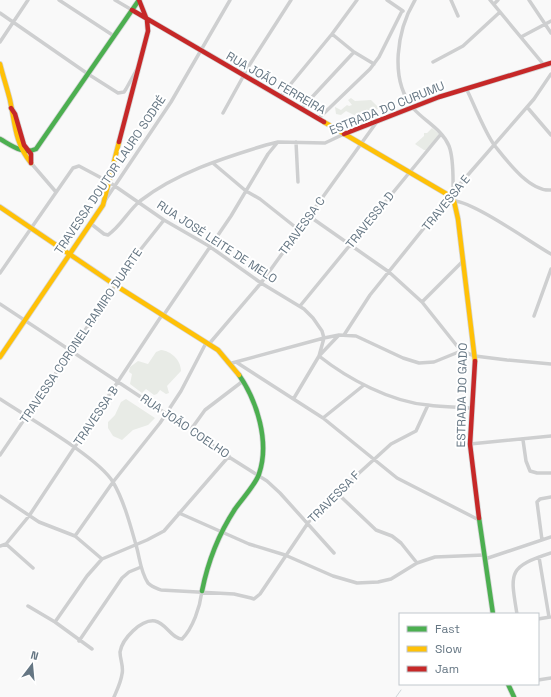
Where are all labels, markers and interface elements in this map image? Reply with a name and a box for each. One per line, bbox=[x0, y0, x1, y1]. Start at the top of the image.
street label: RUA JOÃO FERREIRA bbox=[223, 48, 329, 118]
street label: ESTRADA DO CURUMU bbox=[327, 78, 447, 138]
street label: TRAVESSA DOUTOR LAURO SODRÉ bbox=[51, 92, 169, 258]
street label: TRAVESSA E bbox=[418, 171, 474, 234]
street label: TRAVESSA D bbox=[342, 188, 398, 252]
street label: TRAVESSA C bbox=[275, 193, 329, 258]
street label: RUA JOSÉ LEITE DE MELO bbox=[154, 197, 280, 287]
street label: TRAVESSA CORONEL RAMIRO DUARTE bbox=[16, 245, 146, 427]
street label: ESTRADA DO GADO bbox=[453, 342, 471, 448]
street label: TRAVESSA B bbox=[70, 383, 122, 449]
street label: RUA JOÃO COELHO bbox=[137, 390, 233, 462]
street label: TRAVESSA F bbox=[305, 467, 364, 526]
legend bbox=[399, 613, 539, 685]
text: Fast bbox=[435, 621, 460, 637]
text: Slow bbox=[435, 641, 462, 657]
north arrow bbox=[12, 645, 52, 685]
text: N bbox=[29, 648, 40, 663]
text: Jam bbox=[435, 661, 459, 677]

